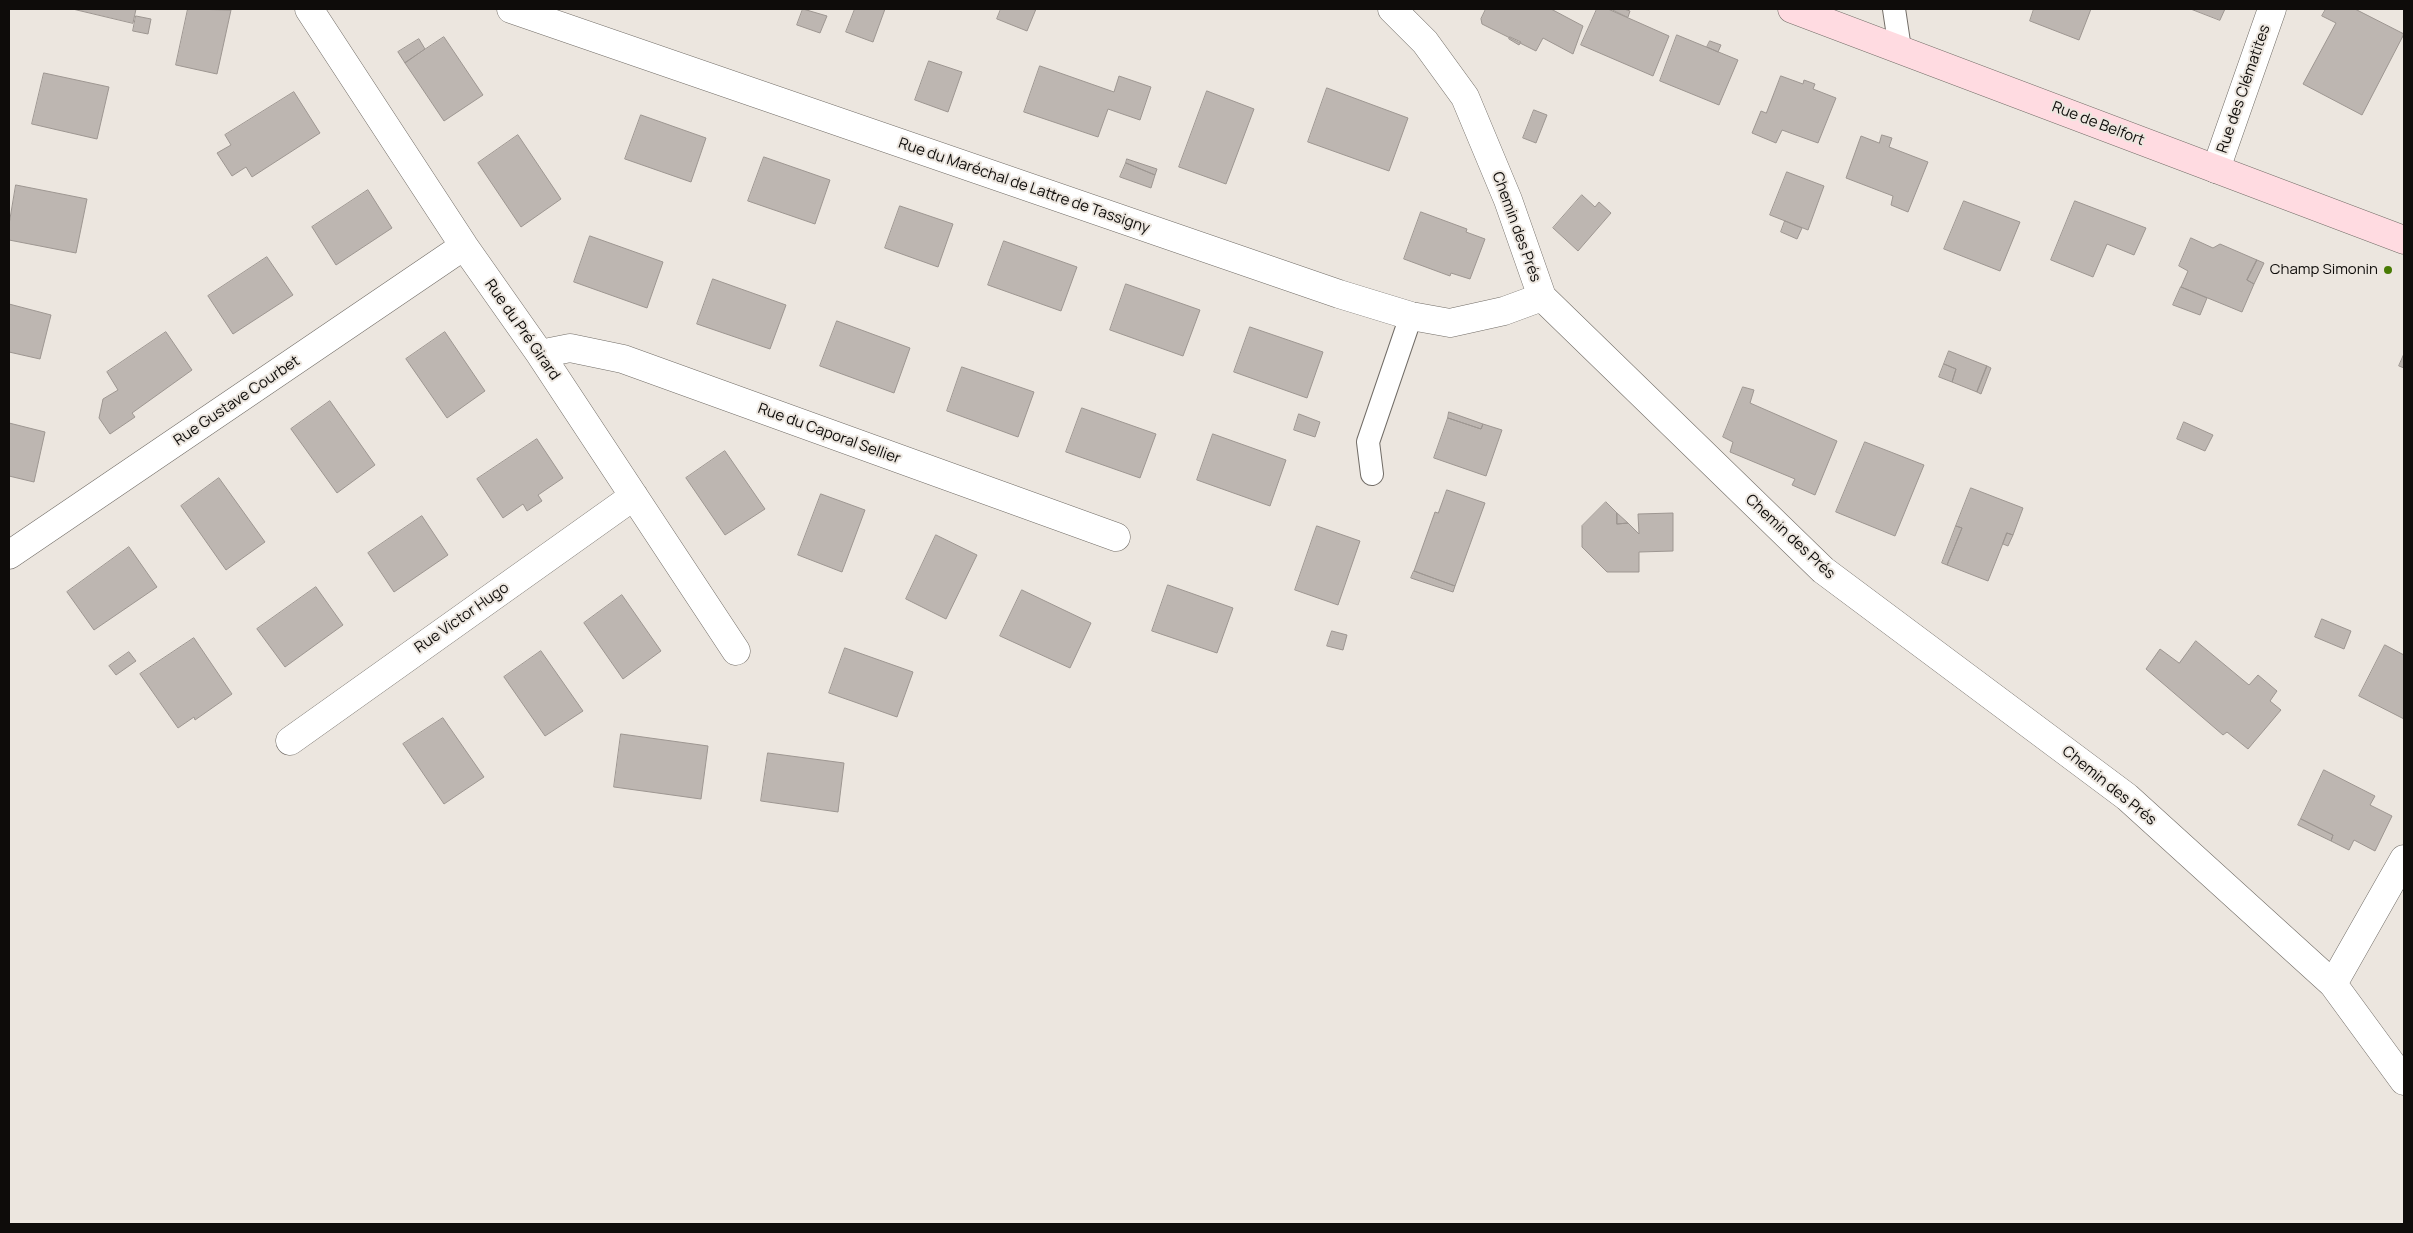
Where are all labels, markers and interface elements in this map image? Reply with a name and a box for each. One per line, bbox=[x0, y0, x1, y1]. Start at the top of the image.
street label: Rue des Clématites bbox=[2214, 23, 2274, 155]
street label: Rue de Belfort bbox=[2049, 98, 2147, 150]
street label: Rue du Maréchal de Lattre de Tassigny bbox=[896, 134, 1152, 238]
street label: Chemin des Prés bbox=[1488, 169, 1544, 285]
place label: Champ Simonin bbox=[2270, 261, 2378, 279]
marker: Champ Simonin bbox=[2382, 264, 2394, 276]
street label: Rue du Pré Girard bbox=[481, 276, 563, 384]
street label: Rue Gustave Courbet bbox=[171, 352, 303, 450]
street label: Rue du Caporal Sellier bbox=[755, 400, 903, 468]
street label: Chemin des Prés bbox=[1741, 491, 1839, 583]
street label: Rue Victor Hugo bbox=[412, 579, 512, 657]
street label: Chemin des Prés bbox=[2058, 743, 2160, 829]

